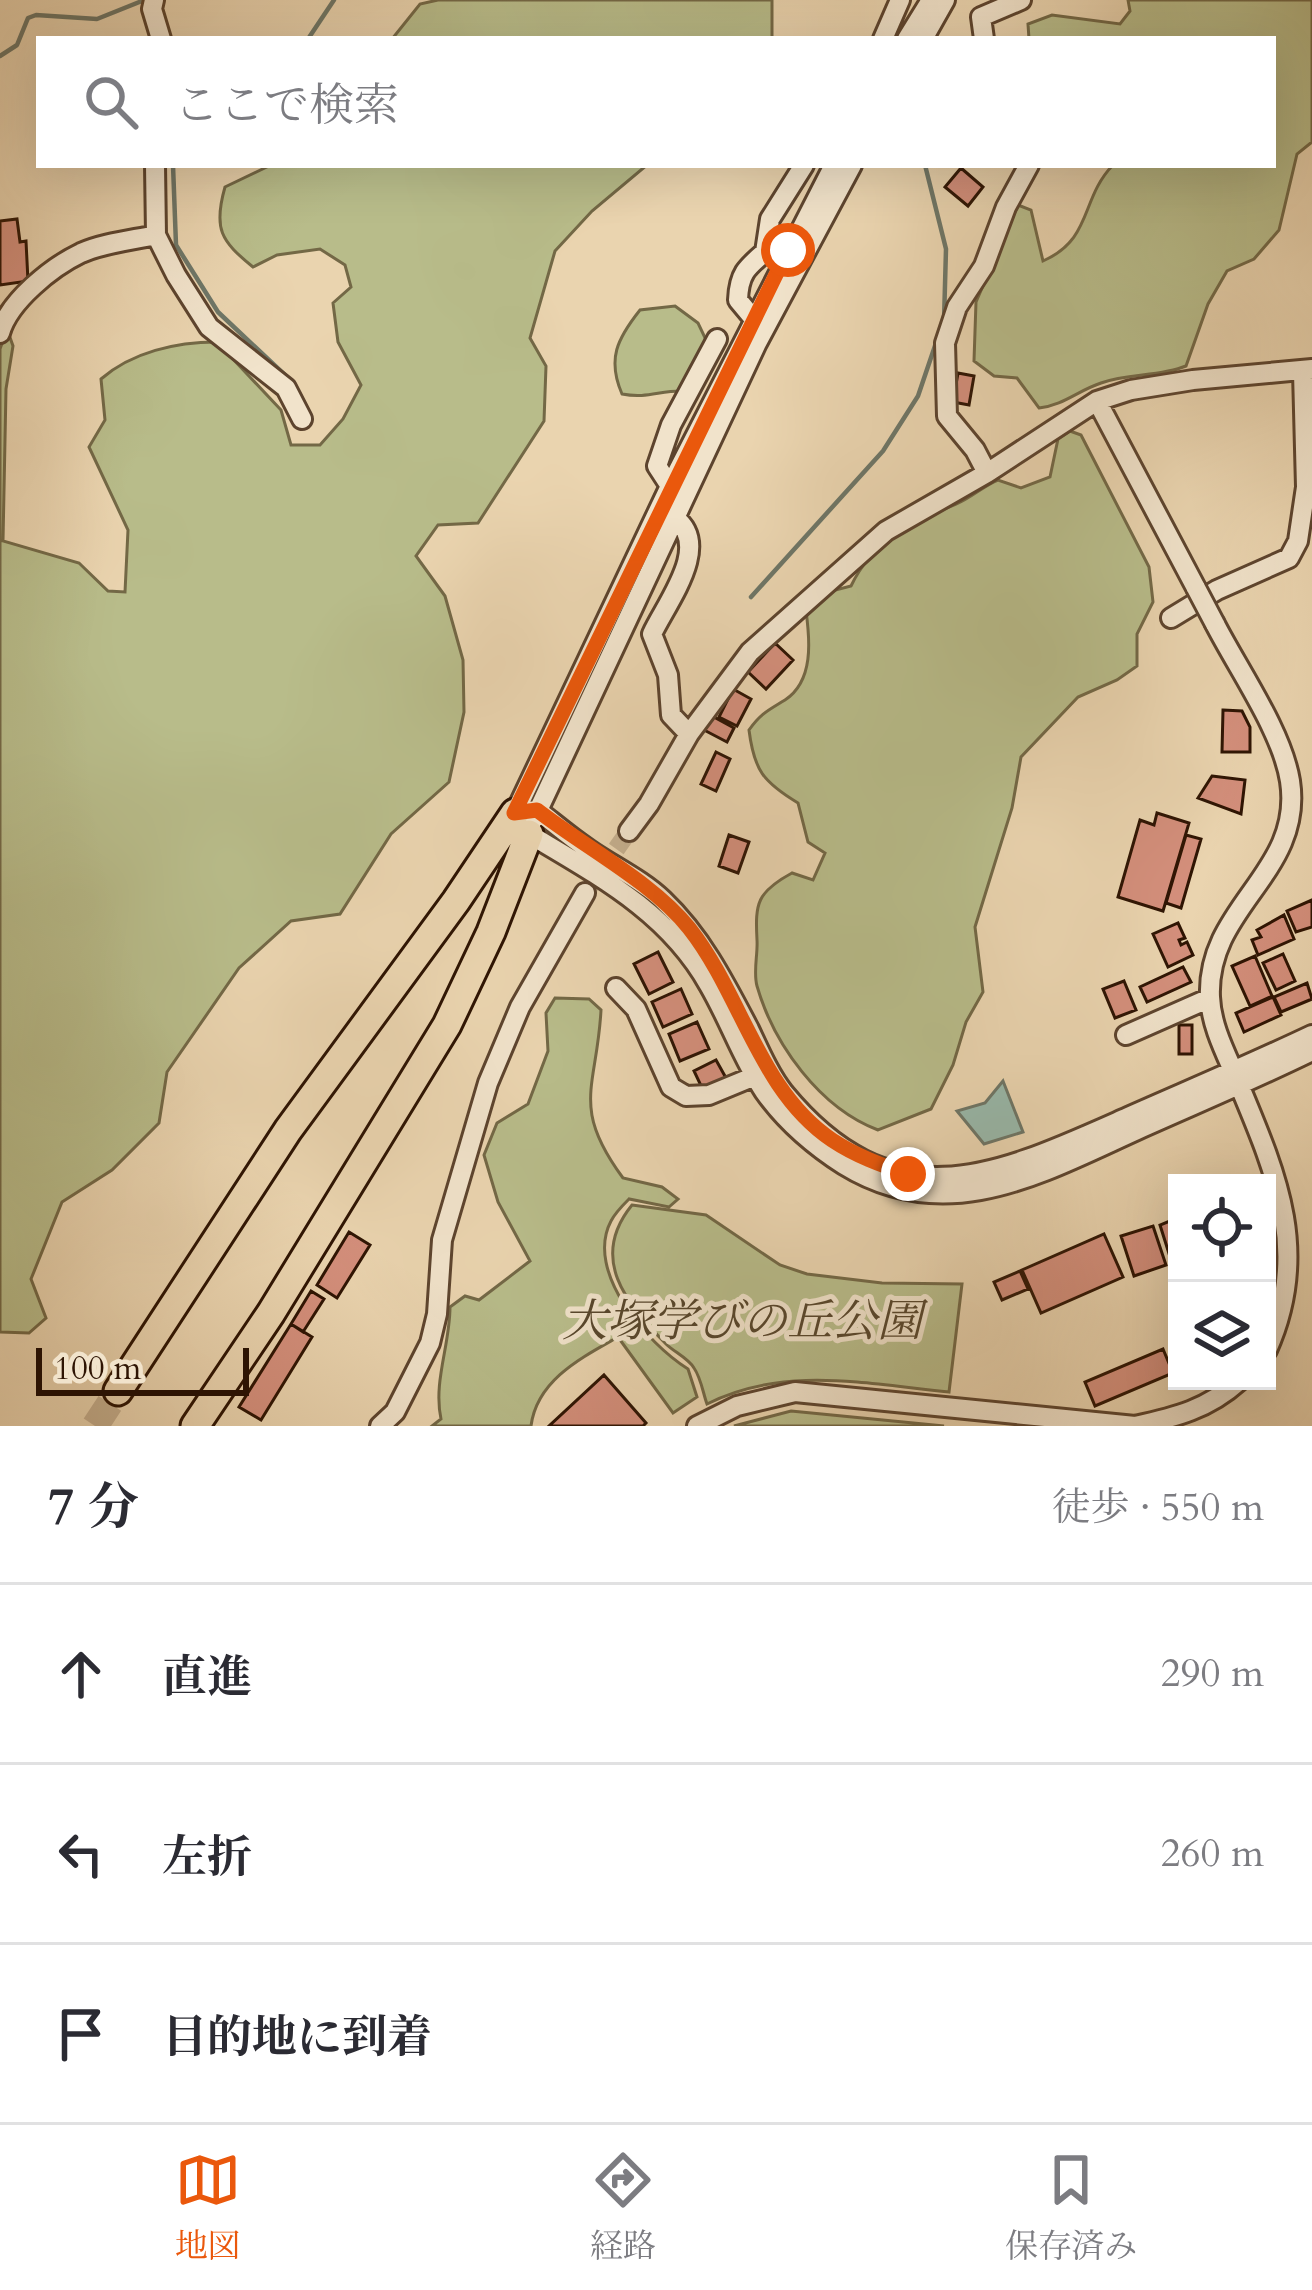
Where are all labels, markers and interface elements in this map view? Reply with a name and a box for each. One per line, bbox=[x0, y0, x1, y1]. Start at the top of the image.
search box bbox=[36, 36, 1276, 168]
icon: search bbox=[78, 69, 144, 135]
text: ここで検索 bbox=[174, 75, 399, 136]
route start bbox=[761, 223, 815, 277]
route end bbox=[881, 1147, 935, 1201]
map controls bbox=[1168, 1174, 1276, 1390]
button: locate bbox=[1168, 1174, 1276, 1282]
button: layers bbox=[1168, 1282, 1276, 1390]
park label: 大塚学びの丘公園 bbox=[562, 1291, 929, 1352]
scale bar bbox=[36, 1342, 249, 1395]
text: 100 m bbox=[54, 1346, 141, 1391]
text: 7 分 bbox=[48, 1473, 139, 1543]
text: 徒歩 · 550 m bbox=[1052, 1481, 1264, 1534]
icon: ahead bbox=[48, 1641, 114, 1707]
text: 直進 bbox=[162, 1647, 252, 1708]
text: 290 m bbox=[1161, 1647, 1264, 1700]
icon: left bbox=[48, 1821, 114, 1887]
text: 左折 bbox=[162, 1827, 252, 1888]
text: 260 m bbox=[1161, 1827, 1264, 1880]
icon: arrive bbox=[48, 2001, 114, 2067]
text: 目的地に到着 bbox=[162, 2007, 432, 2068]
tab: 地図 bbox=[175, 2147, 241, 2269]
tab: 経路 bbox=[590, 2147, 656, 2269]
tab: 保存済み bbox=[1005, 2147, 1137, 2269]

